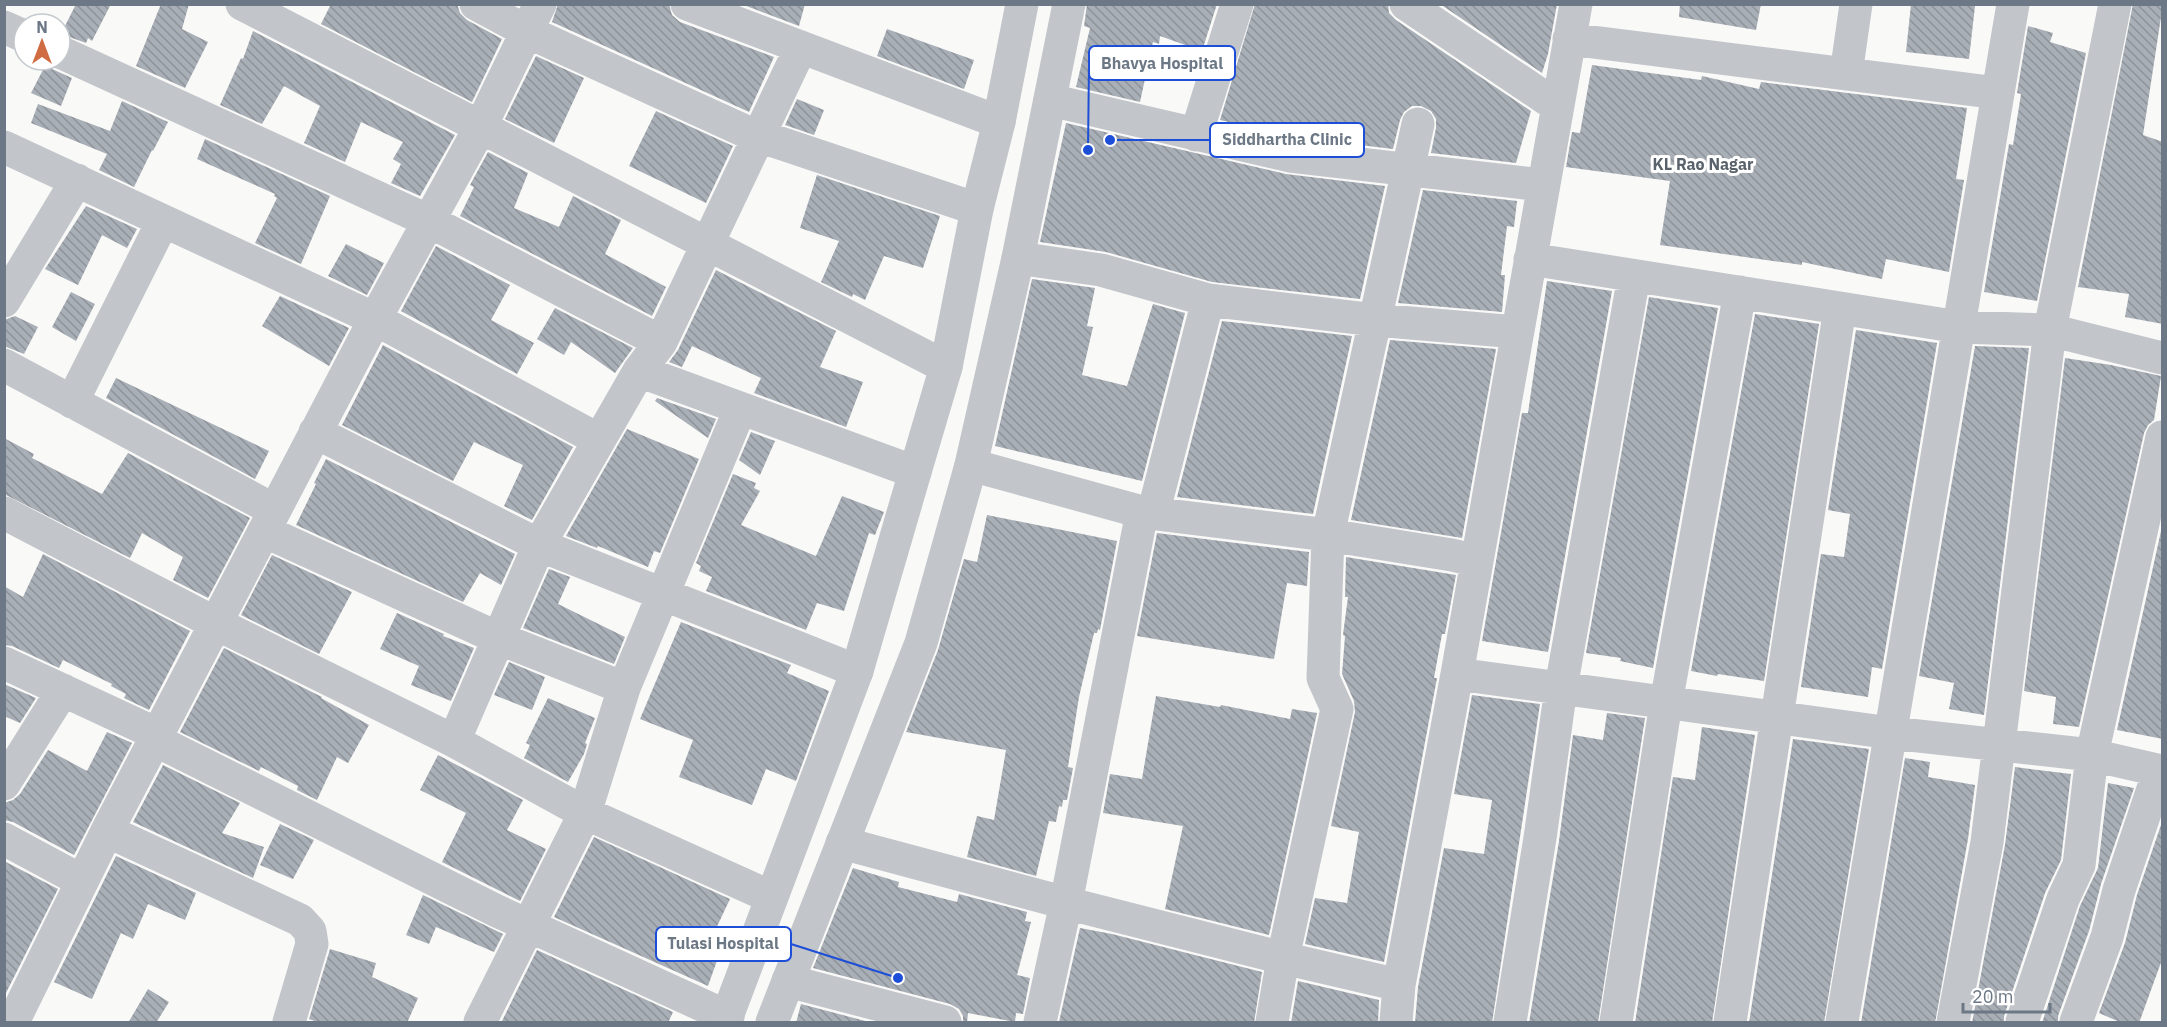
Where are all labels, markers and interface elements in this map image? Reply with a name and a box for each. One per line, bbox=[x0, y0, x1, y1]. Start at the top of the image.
north arrow bbox=[12, 12, 72, 72]
text: N bbox=[36, 17, 48, 37]
callout: Bhavya Hospital bbox=[1089, 46, 1235, 80]
text: Bhavya Hospital bbox=[1101, 53, 1223, 73]
callout: Siddhartha Clinic bbox=[1210, 123, 1364, 157]
text: Siddhartha Clinic bbox=[1222, 129, 1352, 149]
district label: KL Rao Nagar bbox=[1653, 154, 1754, 174]
callout: Tulasi Hospital bbox=[656, 927, 791, 961]
text: Tulasi Hospital bbox=[667, 933, 779, 953]
scale bar bbox=[1963, 976, 2050, 1014]
text: 20 m bbox=[1972, 985, 2014, 1008]

